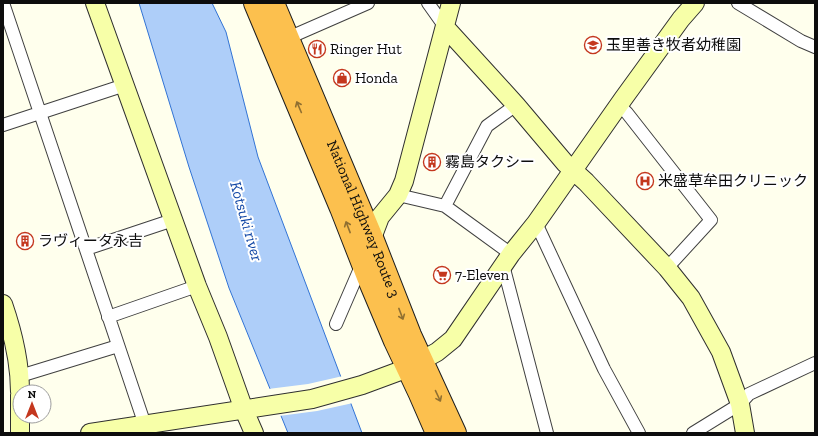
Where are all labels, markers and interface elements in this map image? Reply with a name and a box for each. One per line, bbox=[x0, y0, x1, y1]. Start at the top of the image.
school or university icon: 玉里善き牧者幼稚園 bbox=[583, 35, 603, 55]
place label: 玉里善き牧者幼稚園 bbox=[606, 36, 741, 54]
restaurant icon: Ringer Hut bbox=[307, 39, 327, 59]
place label: Ringer Hut bbox=[330, 40, 402, 58]
shop icon: Honda bbox=[332, 68, 352, 88]
place label: Honda bbox=[355, 69, 398, 87]
one-way arrow bbox=[294, 102, 302, 114]
street label: National Highway Route 3 bbox=[323, 138, 403, 300]
building icon: 霧島タクシー bbox=[422, 152, 442, 172]
place label: 霧島タクシー bbox=[445, 153, 535, 171]
hospital icon: 米盛草牟田クリニック bbox=[635, 171, 655, 191]
place label: 米盛草牟田クリニック bbox=[658, 172, 808, 190]
water label: Kotsuki river bbox=[226, 179, 267, 264]
one-way arrow bbox=[344, 222, 352, 234]
building icon: ラヴィータ永吉 bbox=[15, 231, 35, 251]
place label: ラヴィータ永吉 bbox=[38, 232, 143, 250]
supermarket icon: 7-Eleven bbox=[432, 265, 452, 285]
place label: 7-Eleven bbox=[455, 266, 510, 284]
one-way arrow bbox=[398, 307, 406, 319]
north arrow bbox=[12, 384, 52, 424]
text: N bbox=[28, 388, 37, 401]
one-way arrow bbox=[435, 390, 442, 402]

